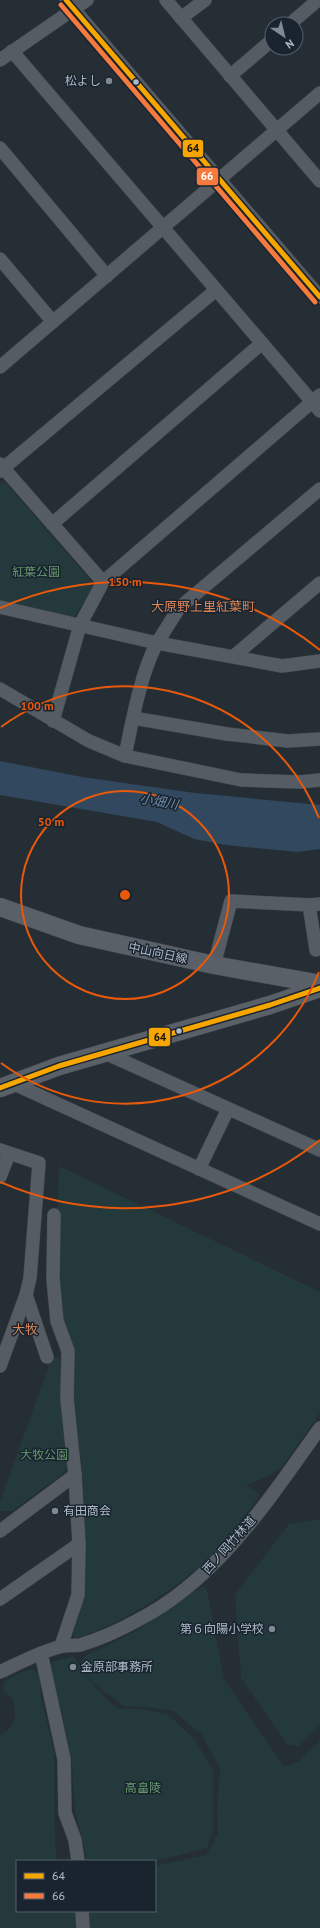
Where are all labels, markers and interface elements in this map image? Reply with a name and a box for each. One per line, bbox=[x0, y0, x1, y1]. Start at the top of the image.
north arrow bbox=[264, 16, 304, 56]
text: N bbox=[283, 36, 297, 52]
place label: 松よし bbox=[65, 73, 101, 88]
marker: 松よし bbox=[104, 76, 114, 86]
unlabelled marker bbox=[131, 77, 141, 87]
line badge: 64 bbox=[182, 139, 204, 158]
text: 64 bbox=[187, 141, 200, 155]
line badge: 66 bbox=[196, 167, 219, 186]
text: 66 bbox=[201, 169, 213, 183]
park label: 紅葉公園 bbox=[12, 564, 60, 579]
text: 150 m bbox=[108, 574, 142, 589]
district label: 大原野上里紅葉町 bbox=[151, 598, 255, 615]
text: 100 m bbox=[20, 698, 54, 713]
water label: 小畑川 bbox=[138, 790, 182, 814]
text: 50 m bbox=[38, 814, 64, 829]
centre of rings bbox=[118, 888, 132, 902]
street label: 中山向日線 bbox=[127, 939, 189, 966]
unlabelled marker bbox=[174, 1026, 184, 1036]
line badge: 64 bbox=[148, 1027, 171, 1047]
text: 64 bbox=[154, 1030, 167, 1044]
district label: 大牧 bbox=[12, 1321, 38, 1338]
park label: 大牧公園 bbox=[20, 1447, 68, 1462]
place label: 有田商会 bbox=[63, 1503, 111, 1518]
marker: 有田商会 bbox=[50, 1506, 60, 1516]
street label: 西ノ岡竹林道 bbox=[199, 1513, 258, 1576]
place label: 第６向陽小学校 bbox=[180, 1621, 264, 1636]
marker: 第６向陽小学校 bbox=[267, 1624, 277, 1634]
place label: 金原部事務所 bbox=[81, 1659, 153, 1674]
marker: 金原部事務所 bbox=[68, 1662, 78, 1672]
park label: 高畠陵 bbox=[125, 1780, 161, 1795]
legend bbox=[16, 1860, 156, 1912]
text: 64 bbox=[52, 1868, 66, 1883]
text: 66 bbox=[52, 1888, 65, 1903]

